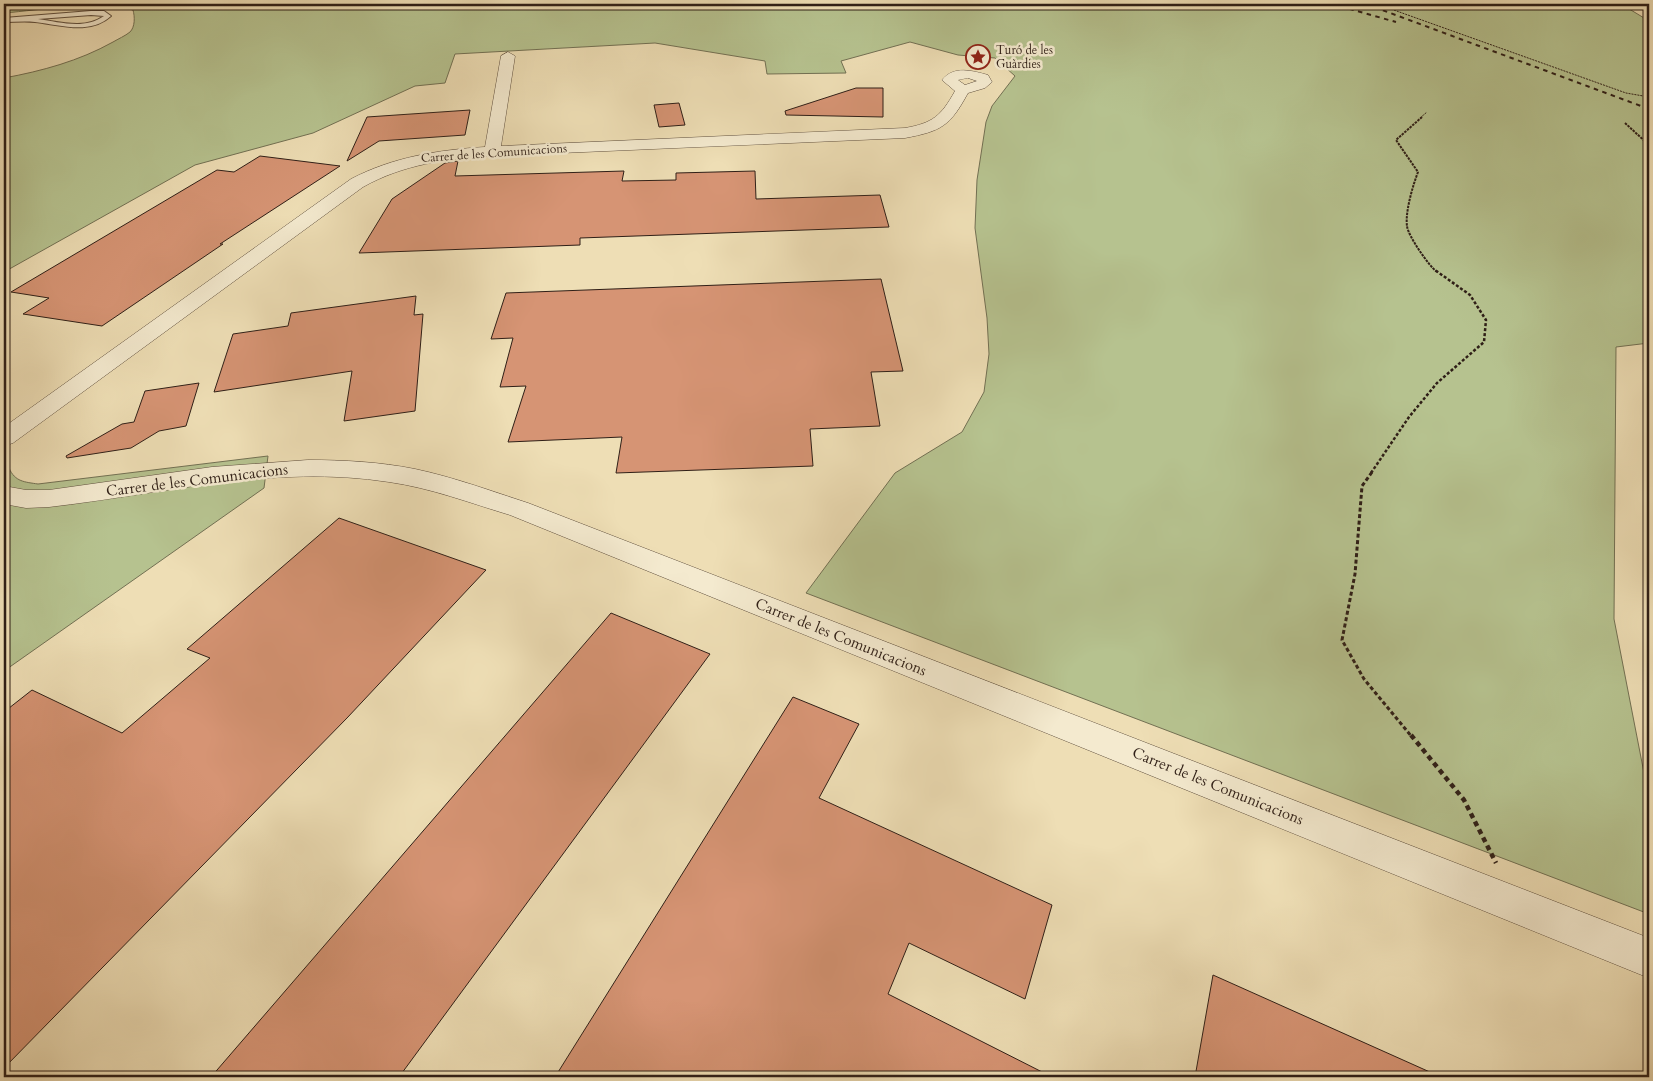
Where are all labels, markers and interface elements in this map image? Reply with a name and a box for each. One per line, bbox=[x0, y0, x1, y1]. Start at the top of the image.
place label: Turó de les Guàrdies bbox=[996, 42, 1053, 72]
place icon: Turó de les Guàrdies bbox=[965, 44, 991, 70]
street label: Carrer de les Comunicacions bbox=[420, 140, 568, 166]
street label: Carrer de les Comunicacions bbox=[105, 459, 289, 501]
street label: Carrer de les Comunicacions bbox=[752, 593, 930, 681]
street label: Carrer de les Comunicacions bbox=[1129, 742, 1307, 830]

